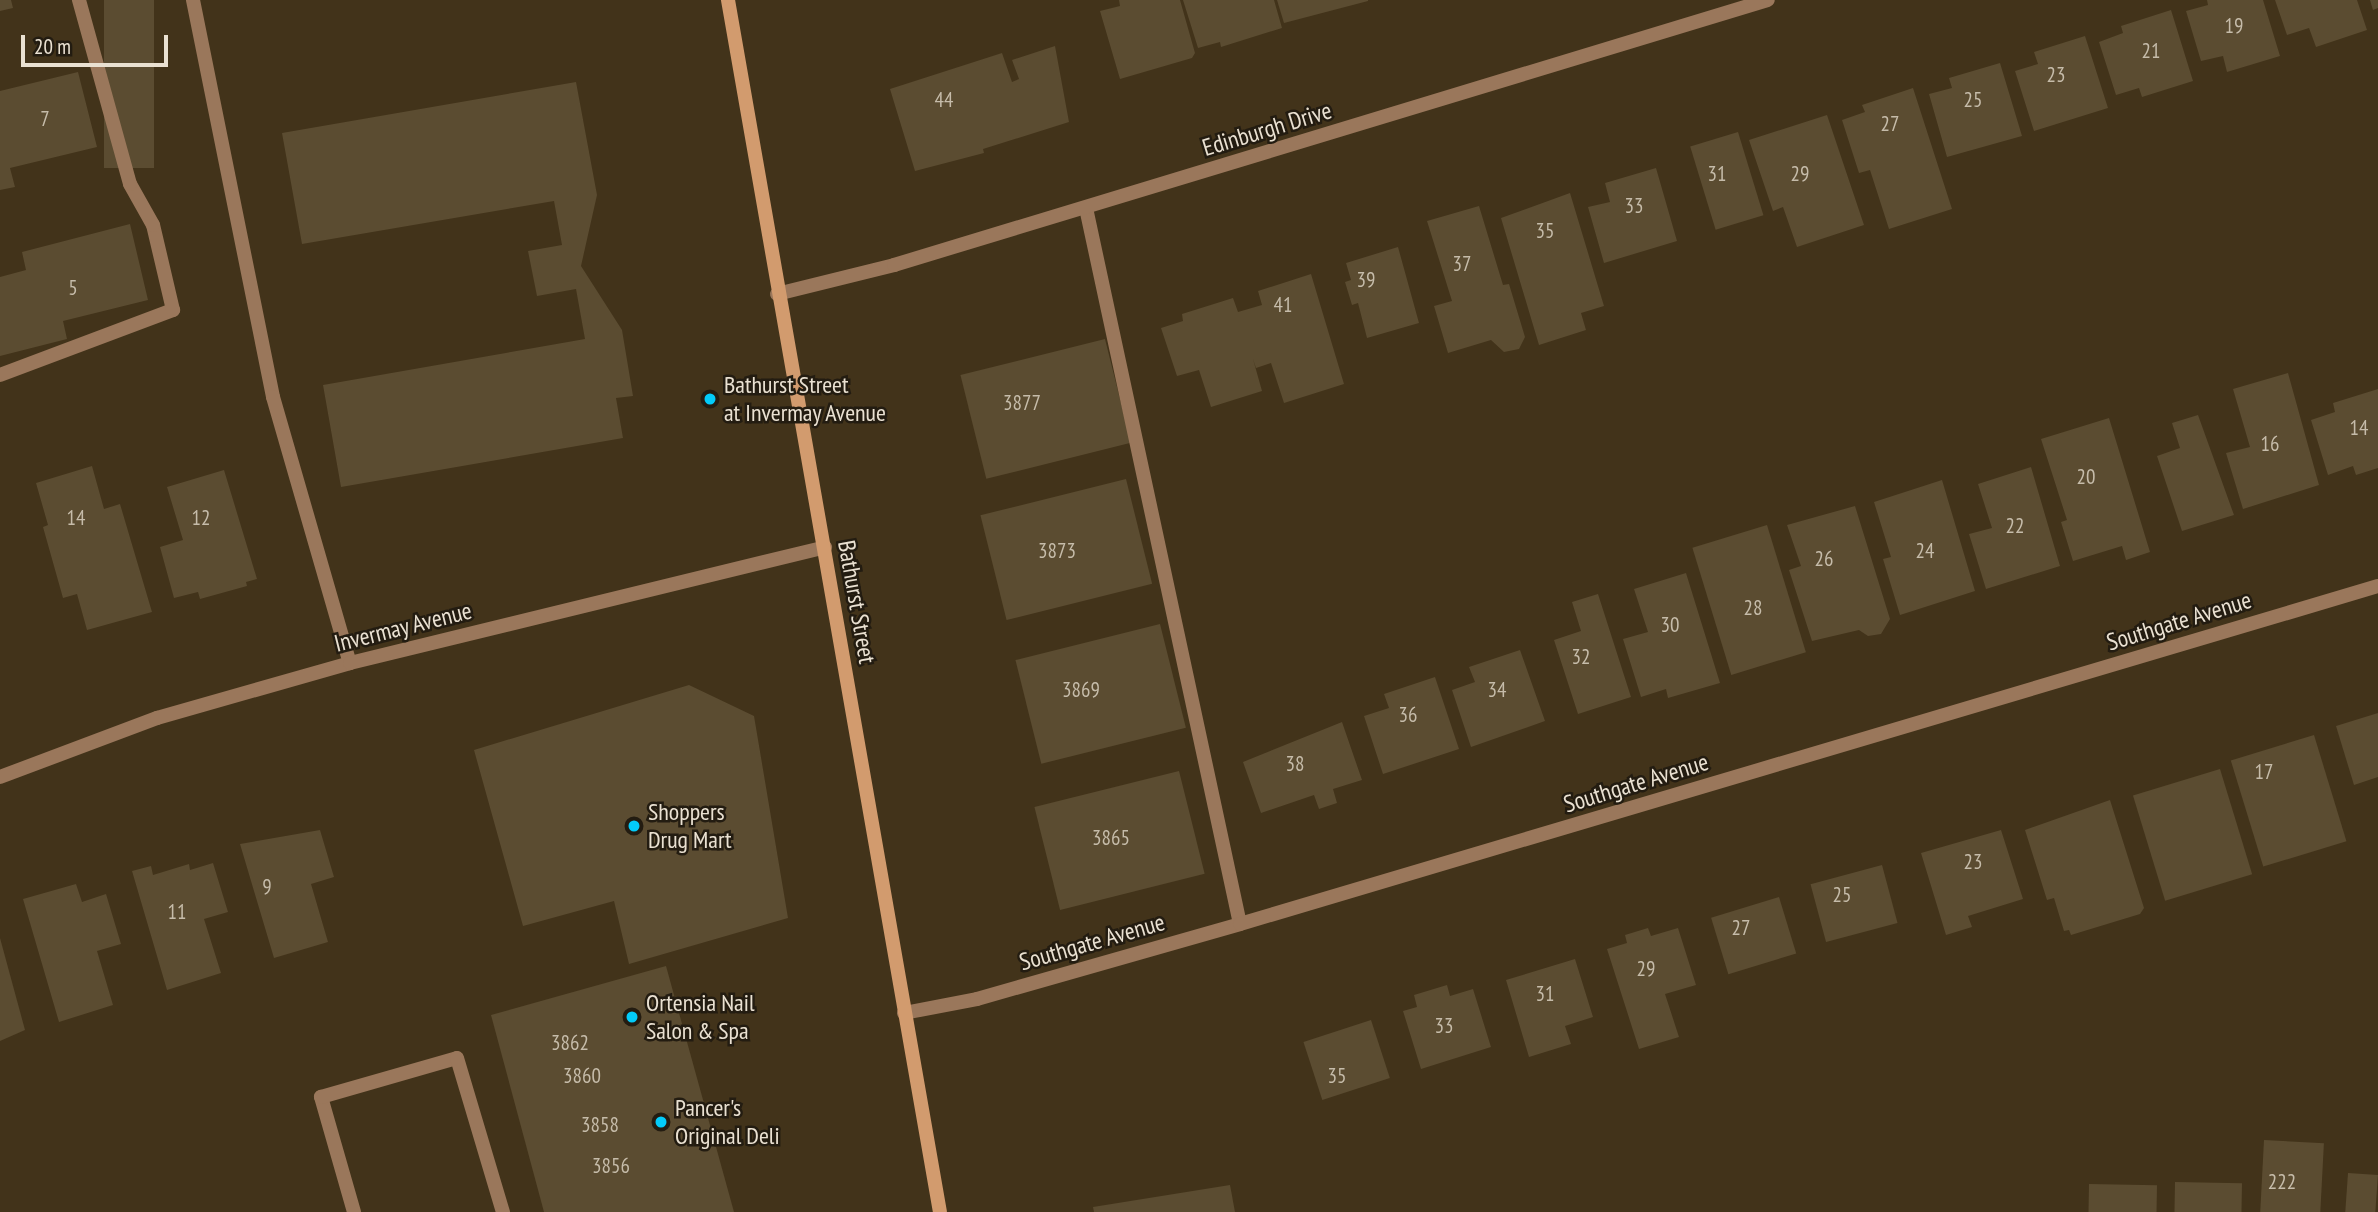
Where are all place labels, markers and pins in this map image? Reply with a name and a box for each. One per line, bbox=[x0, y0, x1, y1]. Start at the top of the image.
place label: Bathurst Street at Invermay Avenue bbox=[724, 371, 887, 427]
marker: Bathurst Street at Invermay Avenue bbox=[702, 391, 718, 407]
place label: Shoppers Drug Mart bbox=[648, 798, 732, 854]
marker: Shoppers Drug Mart bbox=[626, 818, 642, 834]
place label: Ortensia Nail Salon & Spa bbox=[646, 989, 755, 1045]
marker: Ortensia Nail Salon & Spa bbox=[624, 1009, 640, 1025]
place label: Pancer's Original Deli bbox=[675, 1094, 780, 1150]
marker: Pancer's Original Deli bbox=[653, 1114, 669, 1130]

